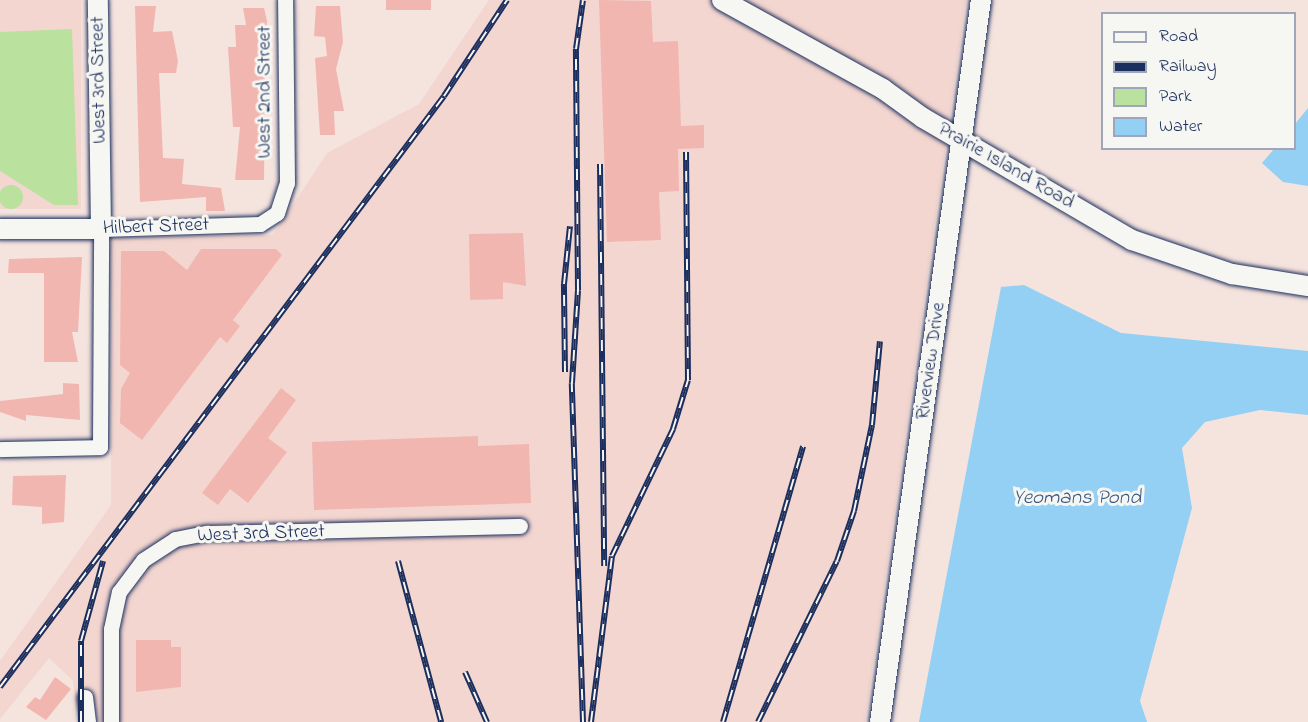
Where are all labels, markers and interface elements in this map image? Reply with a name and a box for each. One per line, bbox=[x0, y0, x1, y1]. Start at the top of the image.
legend bbox=[1101, 12, 1296, 150]
street label: West 3rd Street bbox=[86, 16, 112, 144]
text: Road bbox=[1159, 24, 1198, 50]
street label: West 2nd Street bbox=[253, 26, 277, 158]
text: Railway bbox=[1159, 54, 1216, 80]
text: Park bbox=[1159, 84, 1192, 110]
text: Water bbox=[1159, 114, 1202, 140]
street label: Prairie Island Road bbox=[934, 117, 1078, 215]
street label: Hilbert Street bbox=[102, 213, 210, 241]
street label: Riverview Drive bbox=[911, 301, 951, 421]
water label: Yeomans Pond bbox=[1013, 485, 1141, 511]
street label: West 3rd Street bbox=[197, 520, 325, 548]

